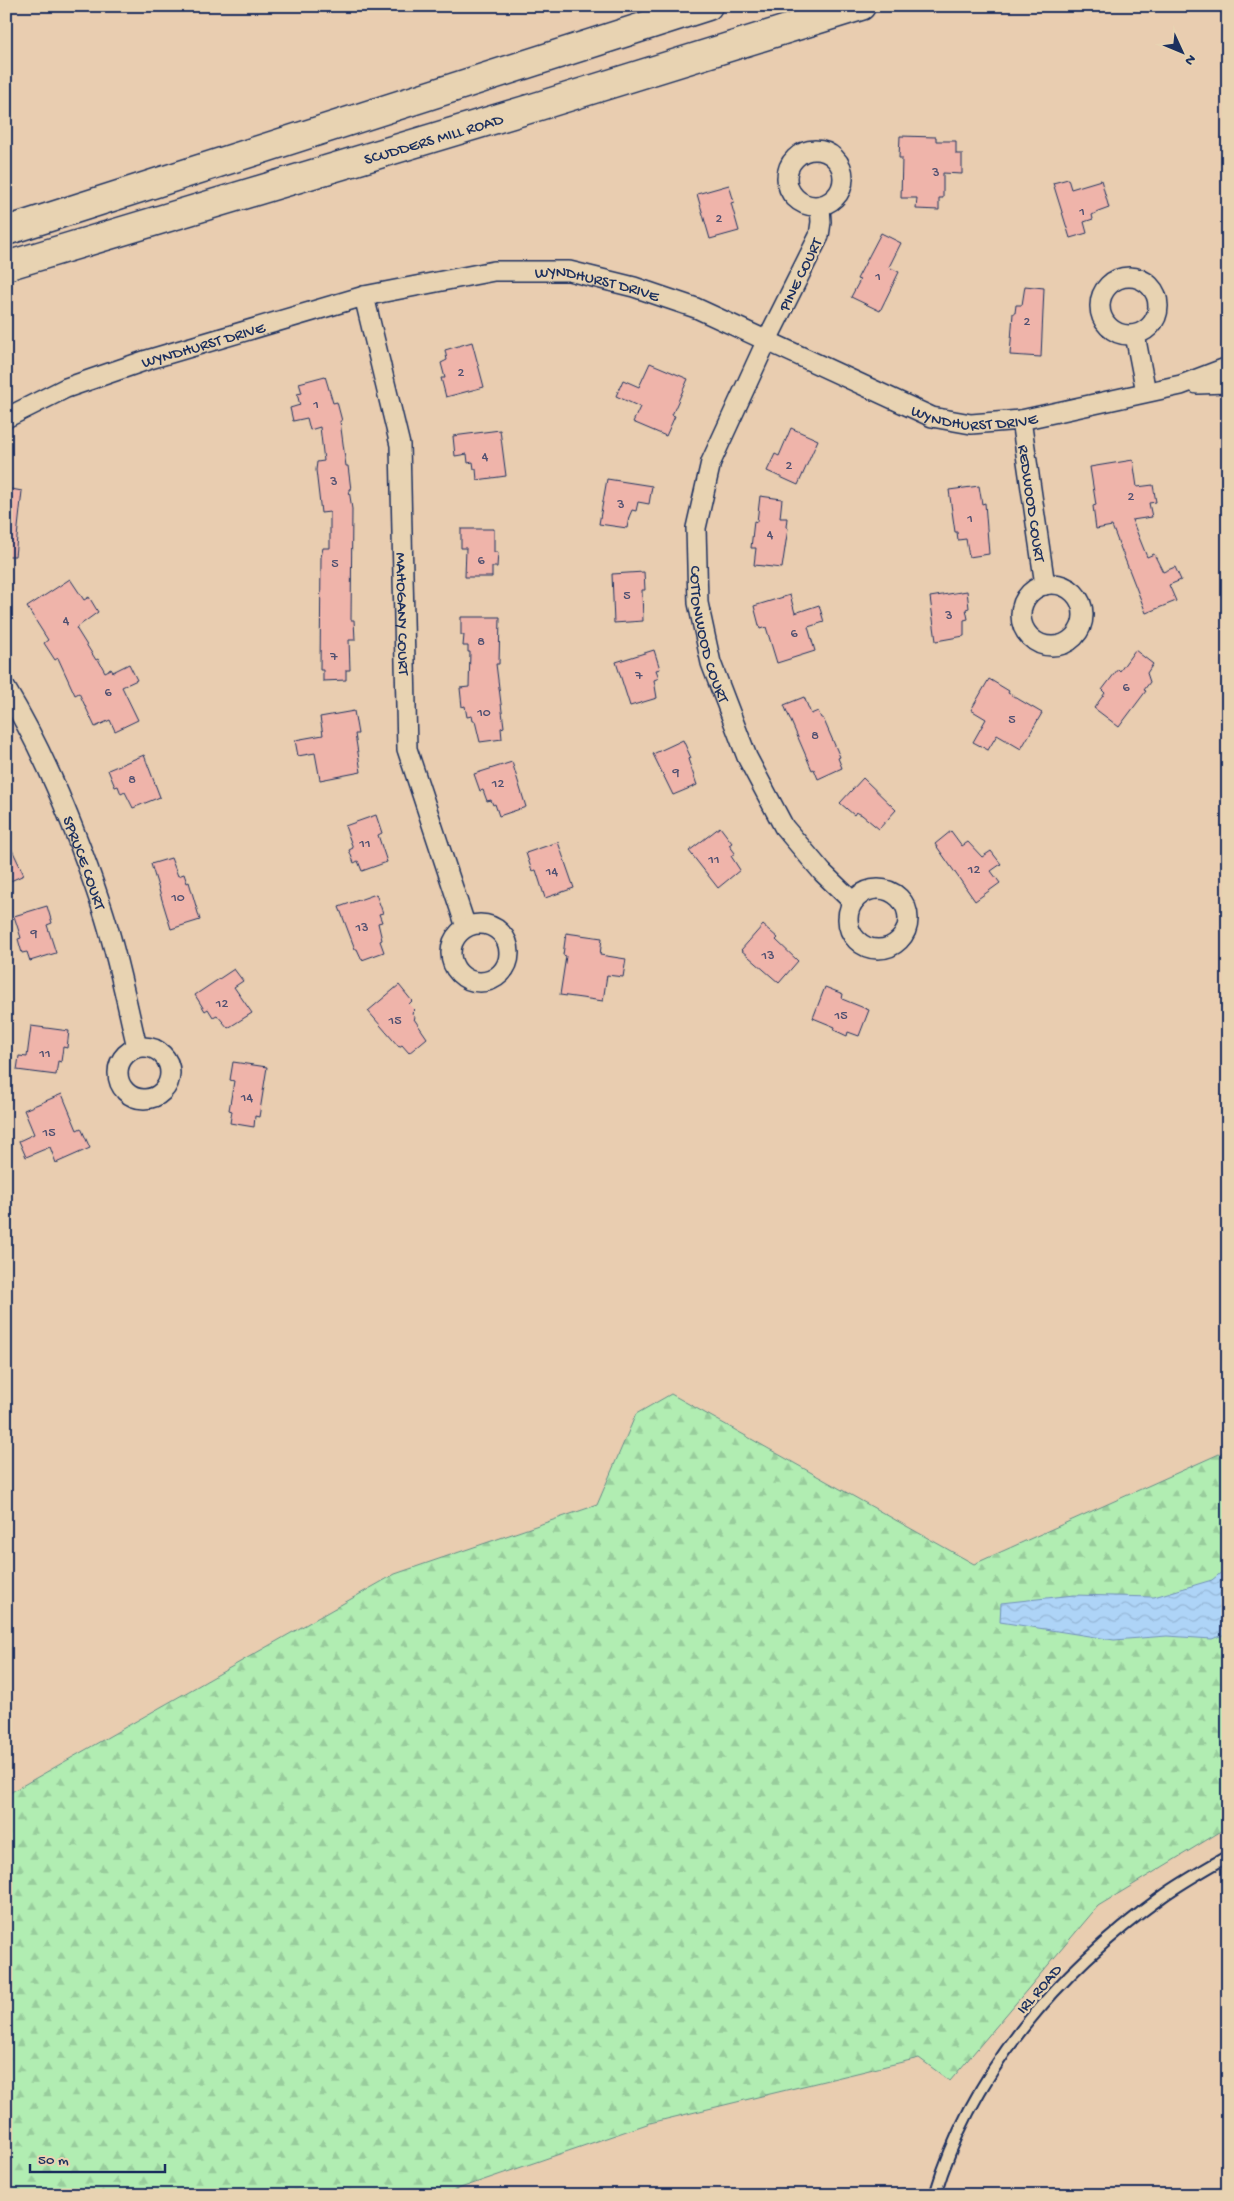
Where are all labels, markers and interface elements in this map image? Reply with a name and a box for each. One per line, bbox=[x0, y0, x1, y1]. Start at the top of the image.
north arrow bbox=[1156, 28, 1206, 78]
text: N bbox=[1180, 50, 1199, 68]
street label: SCUDDERS MILL ROAD bbox=[362, 111, 506, 171]
house number: 3 bbox=[931, 165, 940, 182]
house number: 1 bbox=[1078, 204, 1085, 221]
house number: 2 bbox=[716, 211, 723, 228]
street label: PINE COURT bbox=[776, 235, 828, 316]
street label: WYNDHURST DRIVE bbox=[535, 264, 662, 308]
house number: 1 bbox=[874, 269, 881, 286]
house number: 2 bbox=[1024, 314, 1031, 331]
street label: WYNDHURST DRIVE bbox=[140, 319, 269, 374]
house number: 2 bbox=[458, 365, 465, 382]
house number: 1 bbox=[312, 397, 319, 414]
street label: WYNDHURST DRIVE bbox=[907, 403, 1041, 437]
street label: REDWOOD COURT bbox=[1012, 444, 1048, 564]
house number: 4 bbox=[482, 449, 489, 466]
house number: 2 bbox=[786, 458, 793, 475]
house number: 3 bbox=[329, 474, 338, 491]
house number: 2 bbox=[1128, 489, 1135, 506]
house number: 3 bbox=[616, 497, 625, 514]
house number: 1 bbox=[966, 511, 973, 528]
house number: 4 bbox=[767, 527, 774, 544]
street label: MAHOGANY COURT bbox=[389, 552, 411, 676]
house number: 6 bbox=[477, 553, 485, 570]
house number: 5 bbox=[331, 556, 339, 573]
street label: COTTONWOOD COURT bbox=[684, 565, 732, 707]
house number: 5 bbox=[623, 588, 631, 605]
house number: 3 bbox=[944, 608, 953, 625]
house number: 4 bbox=[63, 613, 70, 630]
house number: 6 bbox=[790, 626, 798, 643]
house number: 8 bbox=[477, 634, 485, 651]
house number: 7 bbox=[329, 649, 338, 666]
house number: 7 bbox=[634, 668, 643, 685]
house number: 6 bbox=[1122, 680, 1130, 697]
house number: 6 bbox=[104, 685, 112, 702]
house number: 10 bbox=[476, 705, 491, 722]
house number: 5 bbox=[1008, 712, 1016, 729]
house number: 8 bbox=[811, 728, 819, 745]
house number: 9 bbox=[671, 765, 680, 782]
house number: 8 bbox=[128, 772, 136, 789]
house number: 12 bbox=[491, 776, 504, 793]
street label: SPRUCE COURT bbox=[56, 814, 108, 914]
house number: 11 bbox=[358, 836, 371, 853]
house number: 11 bbox=[707, 852, 720, 869]
house number: 12 bbox=[967, 862, 980, 879]
house number: 14 bbox=[545, 864, 559, 881]
house number: 10 bbox=[170, 890, 185, 907]
house number: 13 bbox=[355, 920, 368, 937]
house number: 9 bbox=[29, 926, 38, 943]
house number: 13 bbox=[761, 948, 774, 965]
house number: 12 bbox=[215, 996, 228, 1013]
house number: 15 bbox=[833, 1008, 848, 1025]
house number: 15 bbox=[387, 1013, 402, 1030]
house number: 11 bbox=[38, 1046, 51, 1063]
house number: 14 bbox=[240, 1090, 254, 1107]
house number: 15 bbox=[41, 1125, 56, 1142]
street label: IRL ROAD bbox=[1014, 1961, 1068, 2019]
scale bar bbox=[30, 2141, 165, 2173]
text: 50 m bbox=[38, 2152, 69, 2170]

